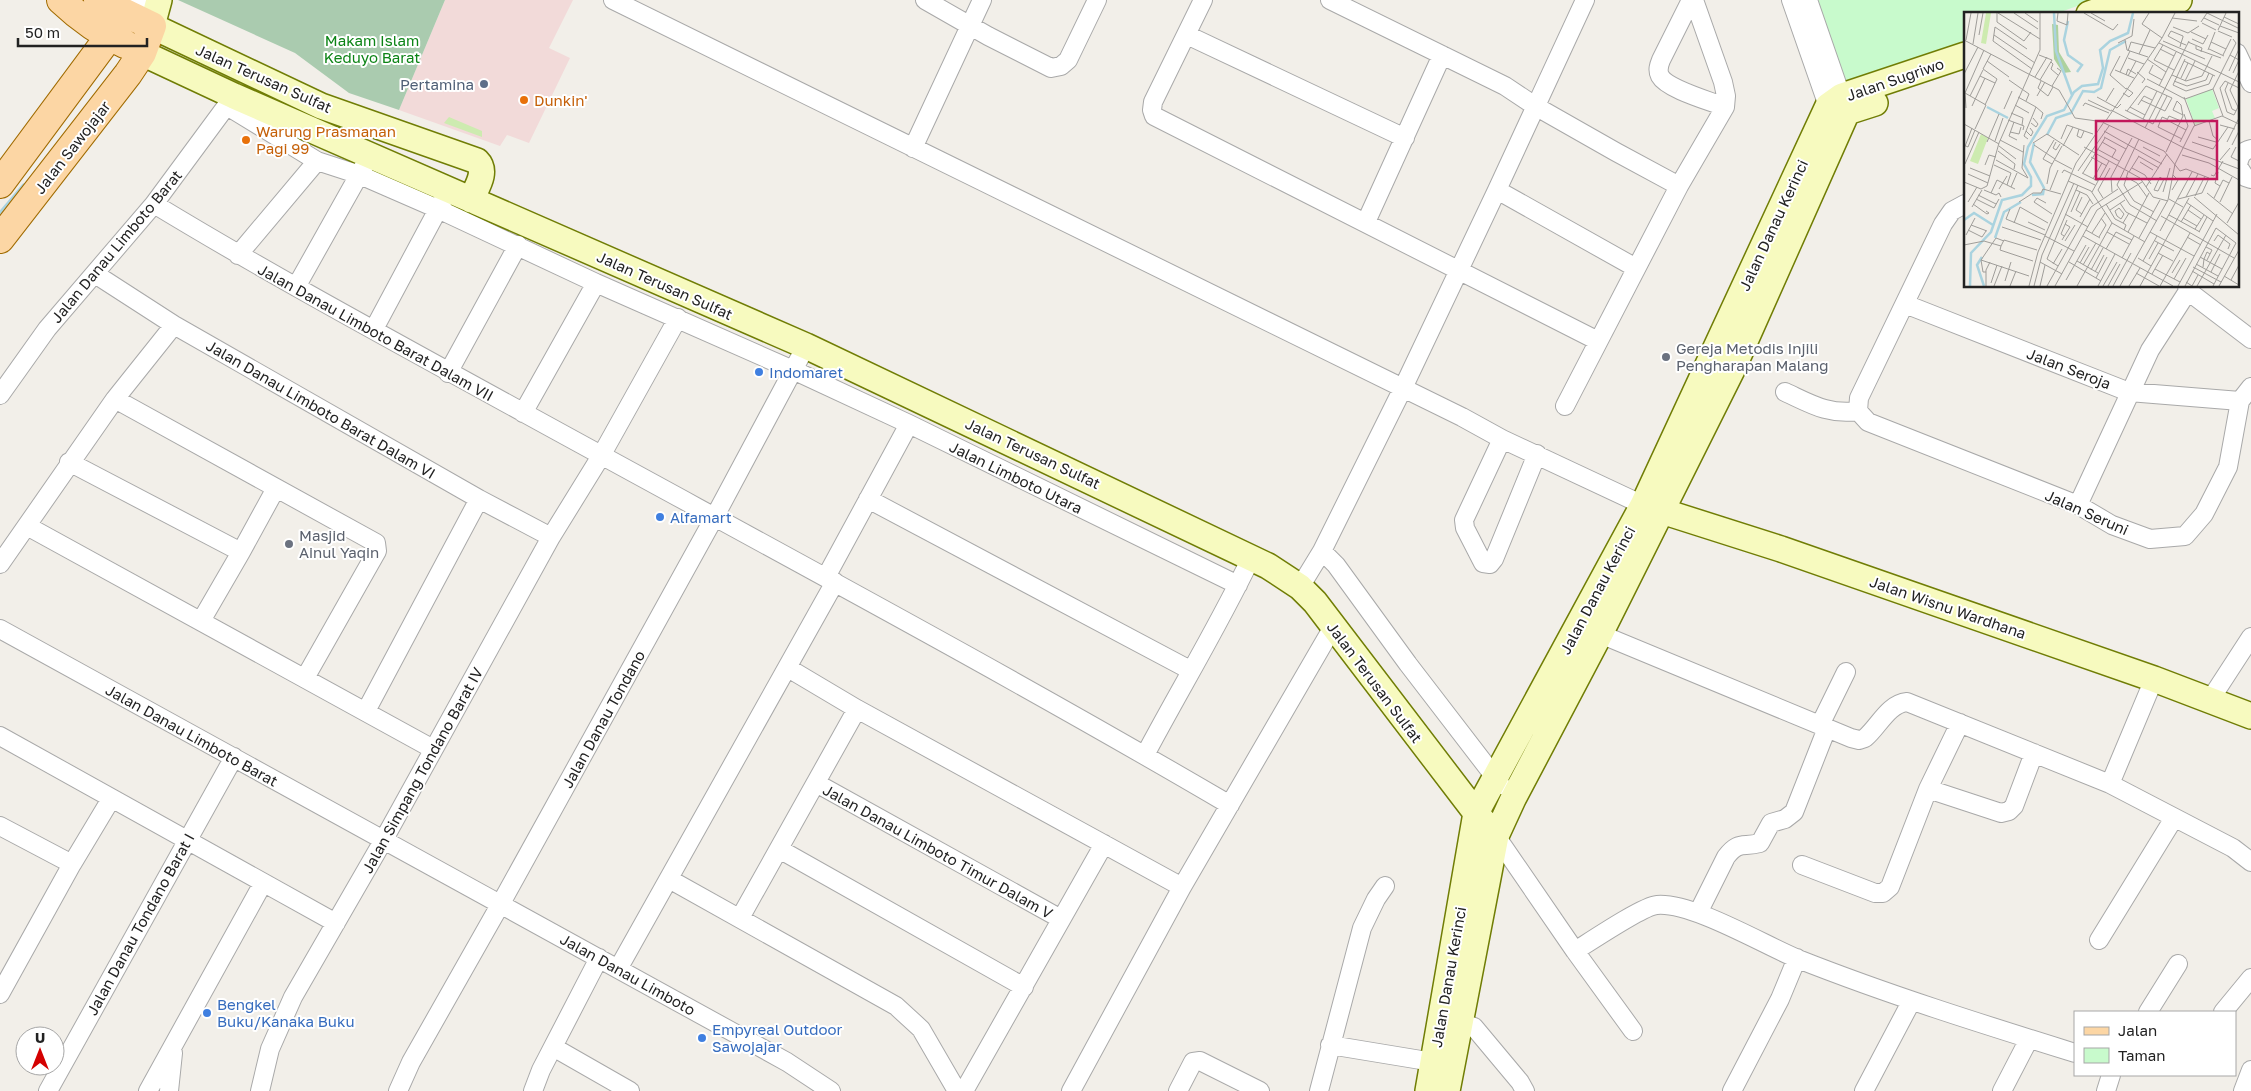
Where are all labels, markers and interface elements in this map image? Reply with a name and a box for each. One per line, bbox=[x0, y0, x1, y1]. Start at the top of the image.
inset map bbox=[1964, 12, 2238, 288]
scale bar bbox=[18, 15, 146, 47]
text: 50 m bbox=[25, 23, 60, 41]
park label: Makam Islam Keduyo Barat bbox=[324, 31, 420, 66]
street label: Jalan Terusan Sulfat bbox=[193, 40, 335, 116]
street label: Jalan Sugriwo bbox=[1844, 54, 1946, 104]
place label: Pertamina bbox=[400, 75, 474, 93]
marker: Pertamina bbox=[478, 78, 490, 90]
place label: Dunkin' bbox=[534, 91, 588, 109]
marker: Dunkin' bbox=[518, 94, 530, 106]
street label: Jalan Sawojajar bbox=[30, 97, 114, 197]
place label: Warung Prasmanan Pagi 99 bbox=[256, 122, 396, 157]
marker: Warung Prasmanan Pagi 99 bbox=[240, 134, 252, 146]
street label: Jalan Danau Kerinci bbox=[1735, 157, 1811, 293]
street label: Jalan Danau Limboto Barat bbox=[47, 166, 185, 326]
street label: Jalan Terusan Sulfat bbox=[594, 247, 736, 323]
street label: Jalan Danau Limboto Barat Dalam VII bbox=[255, 260, 497, 404]
street label: Jalan Danau Limboto Barat Dalam VI bbox=[203, 336, 439, 482]
place label: Gereja Metodis Injili Pengharapan Malang bbox=[1676, 339, 1828, 374]
street label: Jalan Seroja bbox=[2024, 344, 2114, 392]
marker: Gereja Metodis Injili Pengharapan Malang bbox=[1660, 351, 1672, 363]
place label: Indomaret bbox=[769, 363, 843, 381]
marker: Indomaret bbox=[753, 366, 765, 378]
street label: Jalan Terusan Sulfat bbox=[963, 414, 1103, 492]
street label: Jalan Limboto Utara bbox=[947, 437, 1085, 517]
street label: Jalan Seruni bbox=[2042, 486, 2132, 538]
place label: Alfamart bbox=[670, 508, 732, 526]
marker: Alfamart bbox=[654, 511, 666, 523]
street label: Jalan Danau Kerinci bbox=[1556, 523, 1638, 657]
place label: Masjid Ainul Yaqin bbox=[299, 526, 379, 561]
marker: Masjid Ainul Yaqin bbox=[283, 538, 295, 550]
street label: Jalan Wisnu Wardhana bbox=[1868, 572, 2028, 642]
street label: Jalan Terusan Sulfat bbox=[1324, 618, 1426, 746]
street label: Jalan Danau Tondano bbox=[558, 647, 648, 791]
street label: Jalan Simpang Tondano Barat IV bbox=[358, 664, 486, 876]
street label: Jalan Danau Limboto Barat bbox=[103, 680, 281, 790]
street label: Jalan Danau Limboto Timur Dalam V bbox=[820, 780, 1056, 922]
street label: Jalan Danau Tondano Barat I bbox=[82, 830, 198, 1018]
street label: Jalan Danau Kerinci bbox=[1427, 905, 1469, 1049]
street label: Jalan Danau Limboto bbox=[557, 929, 699, 1019]
place label: Bengkel Buku/Kanaka Buku bbox=[217, 995, 354, 1030]
marker: Bengkel Buku/Kanaka Buku bbox=[201, 1007, 213, 1019]
legend bbox=[2074, 1011, 2236, 1076]
place label: Empyreal Outdoor Sawojajar bbox=[712, 1020, 843, 1055]
text: Jalan bbox=[2118, 1021, 2157, 1039]
north arrow bbox=[15, 1026, 65, 1076]
text: U bbox=[35, 1029, 45, 1046]
marker: Empyreal Outdoor Sawojajar bbox=[696, 1032, 708, 1044]
text: Taman bbox=[2118, 1046, 2165, 1064]

